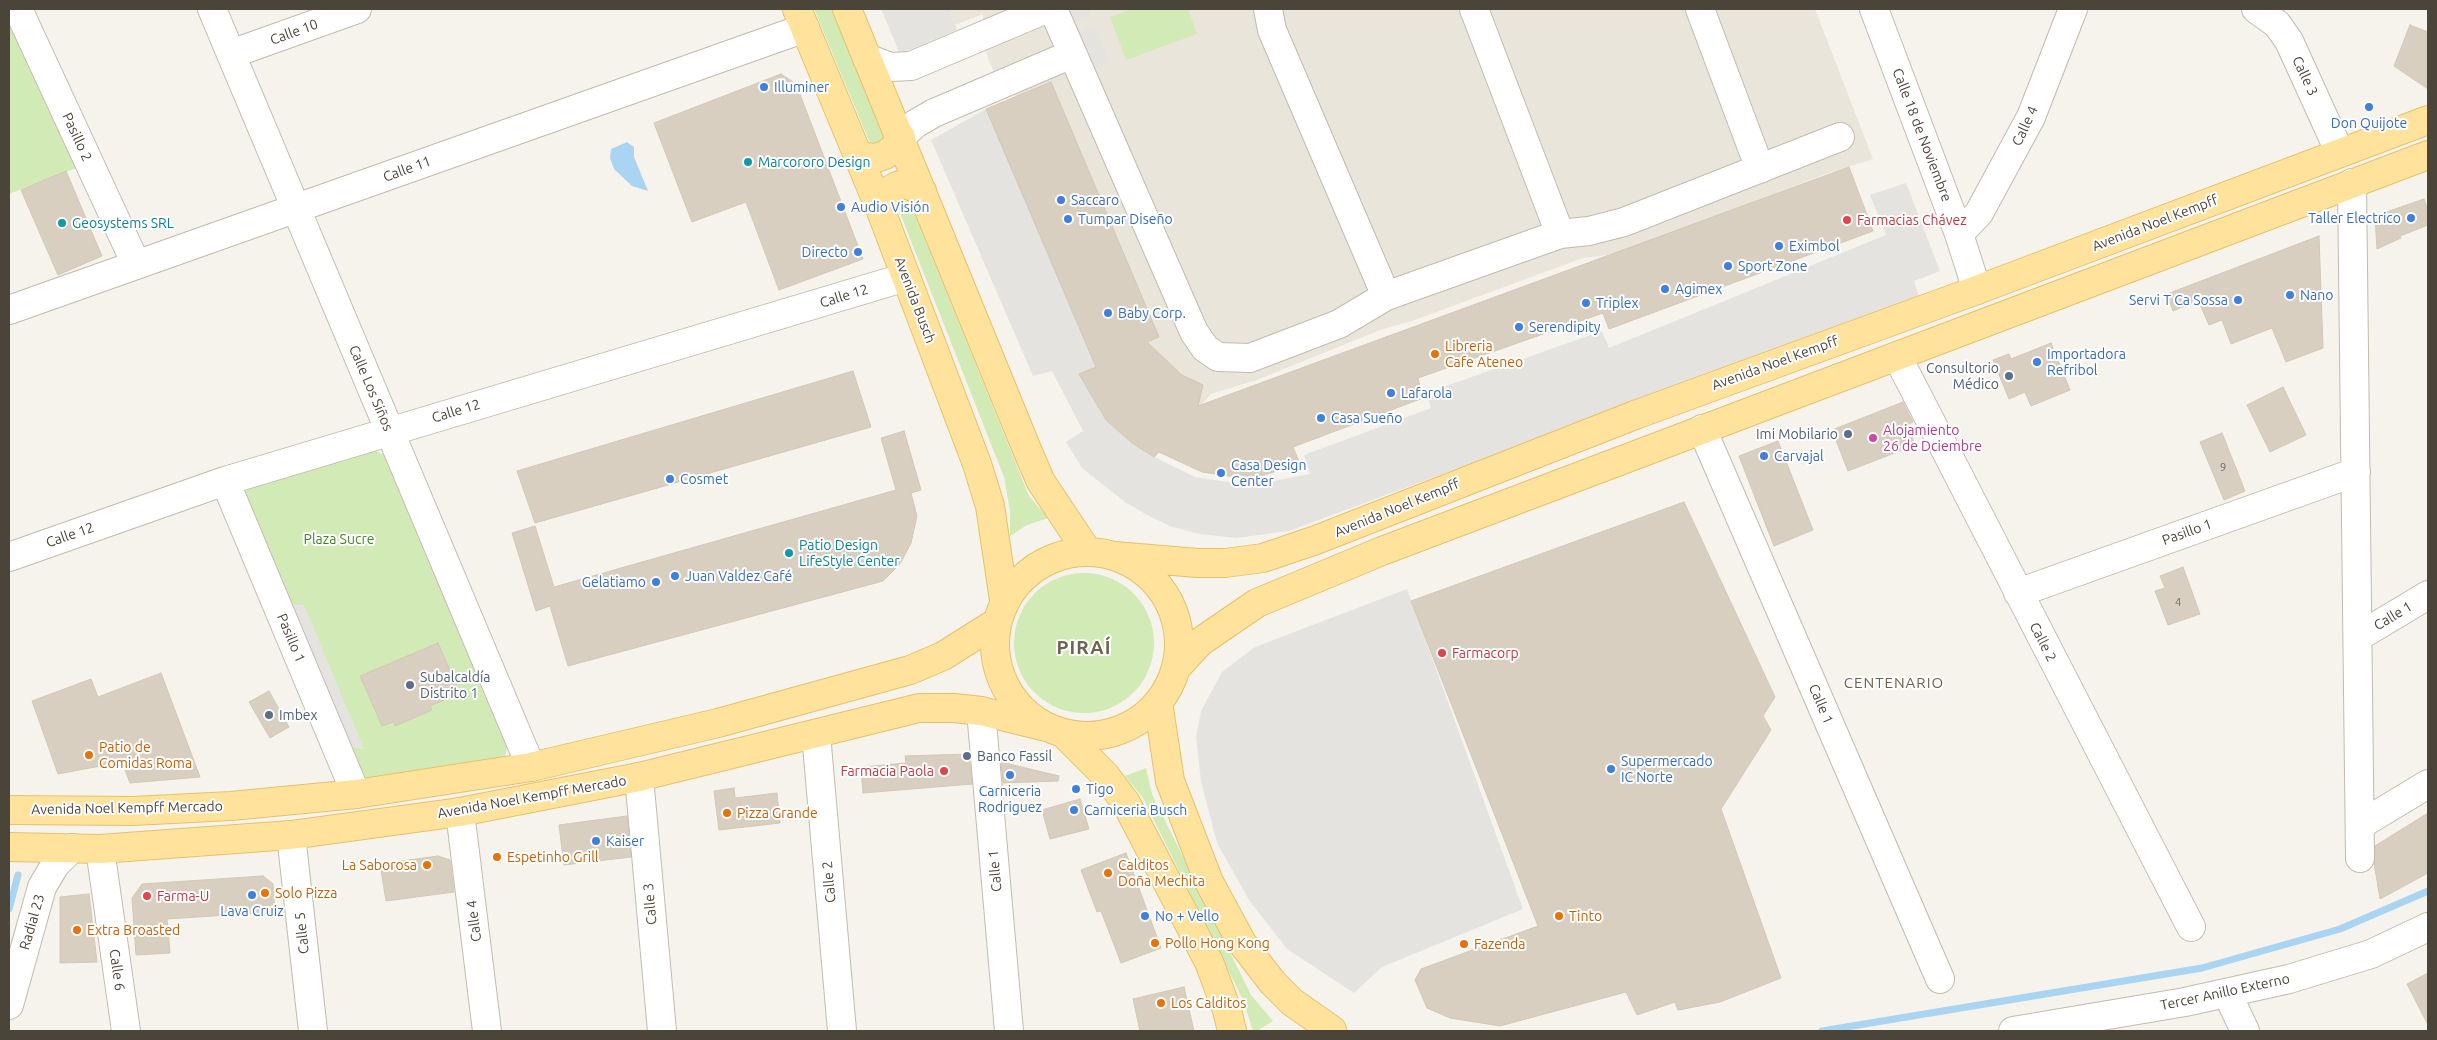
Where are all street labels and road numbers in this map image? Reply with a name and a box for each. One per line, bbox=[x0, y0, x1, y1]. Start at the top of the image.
street label: Calle 10 bbox=[268, 16, 320, 48]
street label: Calle 3 bbox=[2289, 53, 2321, 99]
street label: Calle 18 de Noviembre bbox=[1889, 66, 1955, 204]
street label: Calle 4 bbox=[2009, 103, 2041, 149]
street label: Pasillo 2 bbox=[58, 110, 96, 164]
street label: Calle 11 bbox=[381, 153, 433, 185]
street label: Avenida Noel Kempff bbox=[2090, 191, 2220, 255]
street label: Avenida Busch bbox=[891, 255, 939, 345]
street label: Calle 12 bbox=[818, 281, 870, 311]
street label: Avenida Noel Kempff bbox=[1710, 332, 1840, 394]
street label: Calle Los Siños bbox=[345, 343, 397, 433]
street label: Calle 12 bbox=[430, 396, 482, 426]
street label: Avenida Noel Kempff bbox=[1332, 475, 1462, 541]
street label: Pasillo 1 bbox=[2160, 515, 2214, 549]
street label: Calle 12 bbox=[44, 519, 96, 551]
street label: Calle 1 bbox=[2371, 598, 2415, 634]
street label: Pasillo 1 bbox=[273, 611, 309, 665]
street label: Calle 2 bbox=[2026, 619, 2060, 665]
street label: Calle 1 bbox=[1805, 681, 1837, 727]
street label: Avenida Noel Kempff Mercado bbox=[436, 772, 628, 822]
street label: Avenida Noel Kempff Mercado bbox=[31, 798, 223, 818]
street label: Calle 1 bbox=[985, 849, 1005, 893]
street label: Calle 2 bbox=[819, 860, 839, 904]
street label: Calle 3 bbox=[640, 882, 660, 926]
street label: Radial 23 bbox=[16, 892, 48, 952]
street label: Calle 4 bbox=[463, 899, 485, 943]
street label: Calle 5 bbox=[291, 911, 313, 955]
street label: Calle 6 bbox=[106, 948, 128, 992]
street label: Tercer Anillo Externo bbox=[2159, 970, 2291, 1014]

